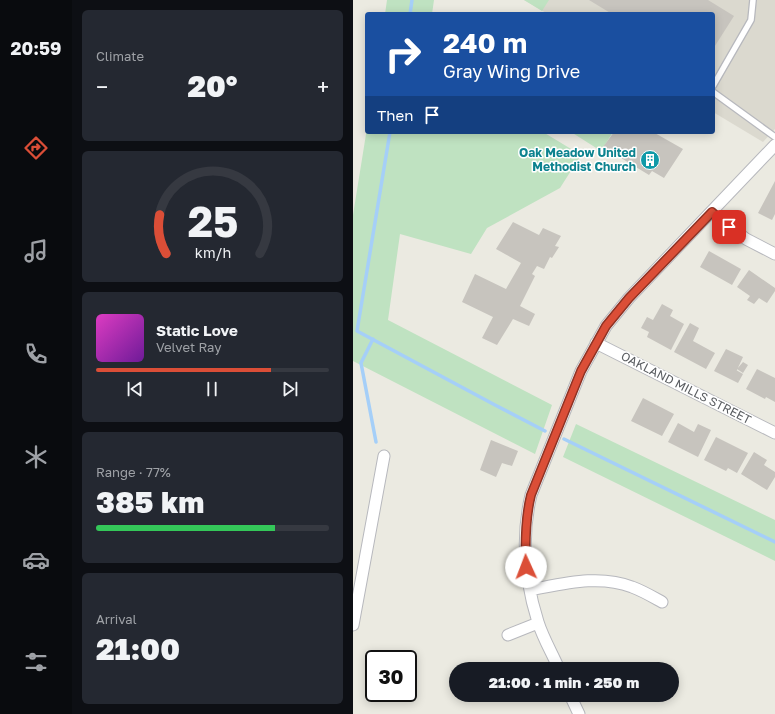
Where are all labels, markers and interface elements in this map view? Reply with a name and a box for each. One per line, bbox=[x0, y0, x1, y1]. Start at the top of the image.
text: 240 m bbox=[443, 26, 527, 59]
icon: right bbox=[377, 28, 429, 80]
text: 20:59 bbox=[11, 37, 61, 59]
text: Climate bbox=[96, 48, 144, 64]
text: Gray Wing Drive bbox=[443, 60, 580, 82]
text: 20° bbox=[187, 68, 238, 104]
text: − bbox=[96, 73, 108, 100]
text: + bbox=[317, 73, 329, 100]
icon: arrive bbox=[421, 104, 443, 126]
text: Then bbox=[377, 106, 413, 124]
icon: directions bbox=[22, 134, 50, 162]
place label: Oak Meadow United Methodist Church bbox=[519, 145, 636, 174]
building icon: Oak Meadow United Methodist Church bbox=[639, 149, 661, 171]
text: 25 bbox=[187, 196, 238, 246]
pin bbox=[712, 210, 746, 244]
icon: arrive bbox=[718, 216, 740, 238]
icon: music bbox=[22, 237, 50, 265]
text: km/h bbox=[194, 244, 231, 261]
text: Static Love bbox=[156, 321, 238, 339]
text: Velvet Ray bbox=[156, 339, 221, 355]
icon: phone bbox=[22, 340, 50, 368]
street label: OAKLAND MILLS STREET bbox=[619, 348, 754, 427]
icon: previous bbox=[124, 378, 146, 400]
icon: pause bbox=[201, 378, 223, 400]
icon: next bbox=[279, 378, 301, 400]
icon: climate bbox=[22, 443, 50, 471]
text: Range · 77% bbox=[96, 464, 171, 480]
text: 385 km bbox=[96, 484, 204, 520]
icon: car bbox=[22, 546, 50, 574]
position arrow bbox=[505, 546, 547, 588]
text: Arrival bbox=[96, 611, 137, 627]
text: 21:00 bbox=[96, 631, 180, 667]
icon: filters bbox=[22, 648, 50, 676]
speed limit sign: 30 bbox=[365, 650, 417, 702]
text: 21:00 · 1 min · 250 m bbox=[489, 673, 639, 691]

